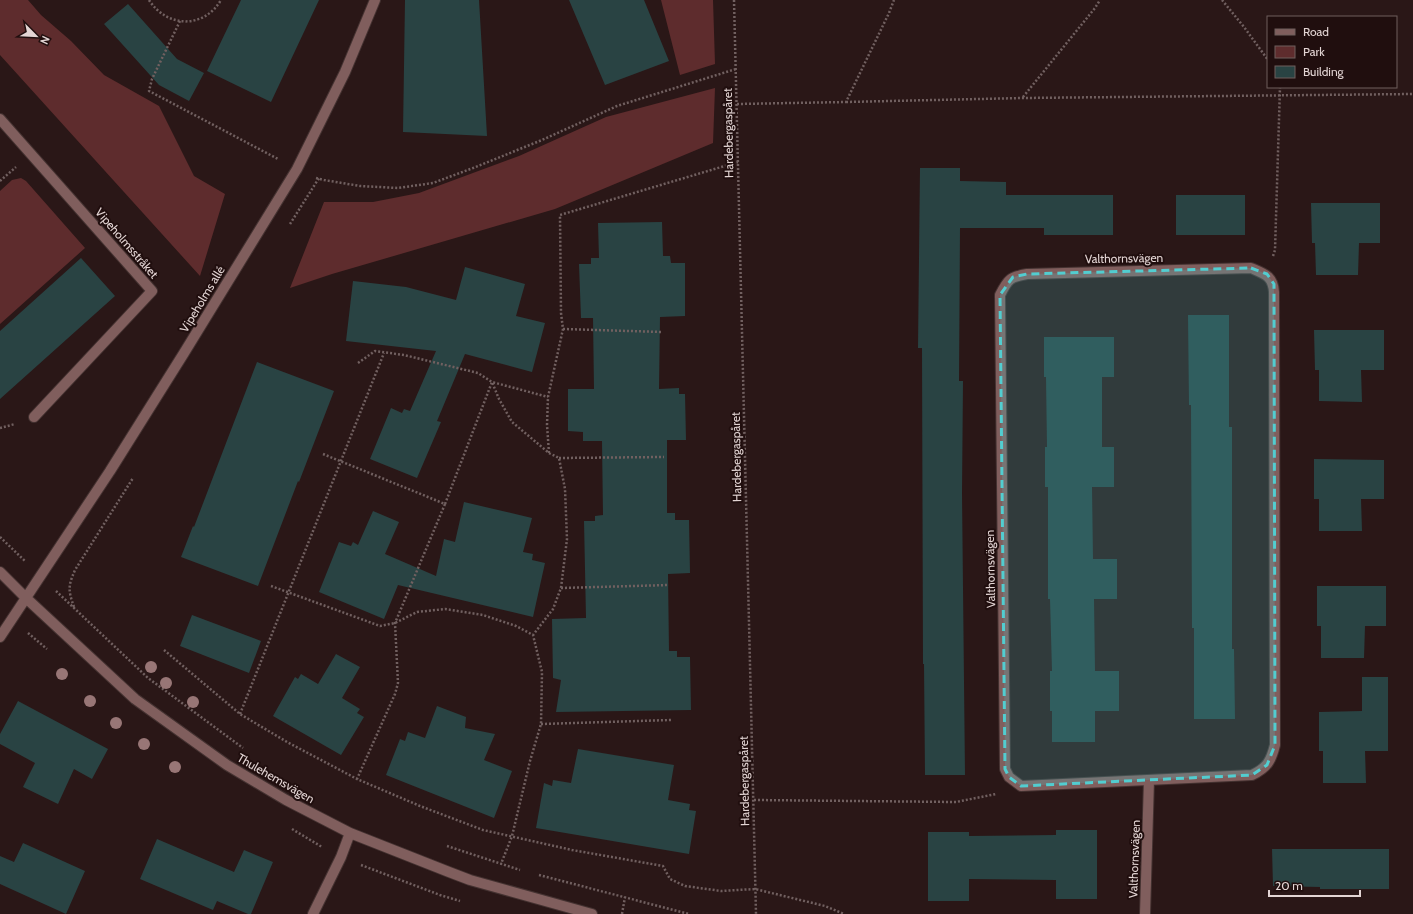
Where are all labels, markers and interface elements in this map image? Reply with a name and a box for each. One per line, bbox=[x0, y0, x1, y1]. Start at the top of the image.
north arrow bbox=[16, 16, 56, 56]
legend bbox=[1267, 16, 1397, 88]
text: Road bbox=[1303, 24, 1329, 39]
text: N bbox=[37, 34, 53, 46]
text: Park bbox=[1303, 44, 1325, 59]
text: Building bbox=[1303, 64, 1345, 79]
street label: Hardebergaspåret bbox=[720, 88, 736, 178]
street label: Vipeholmsstråket bbox=[92, 205, 162, 281]
street label: Valthornsvägen bbox=[1085, 250, 1164, 266]
street label: Vipeholms allé bbox=[176, 263, 228, 335]
street label: Hardebergaspåret bbox=[728, 412, 744, 502]
street label: Valthornsvägen bbox=[982, 529, 998, 608]
street label: Hardebergaspåret bbox=[736, 736, 752, 826]
street label: Thulehemsvägen bbox=[235, 750, 317, 806]
street label: Valthornsvägen bbox=[1125, 819, 1143, 898]
scale bar bbox=[1269, 872, 1360, 898]
text: 20 m bbox=[1275, 878, 1303, 893]

